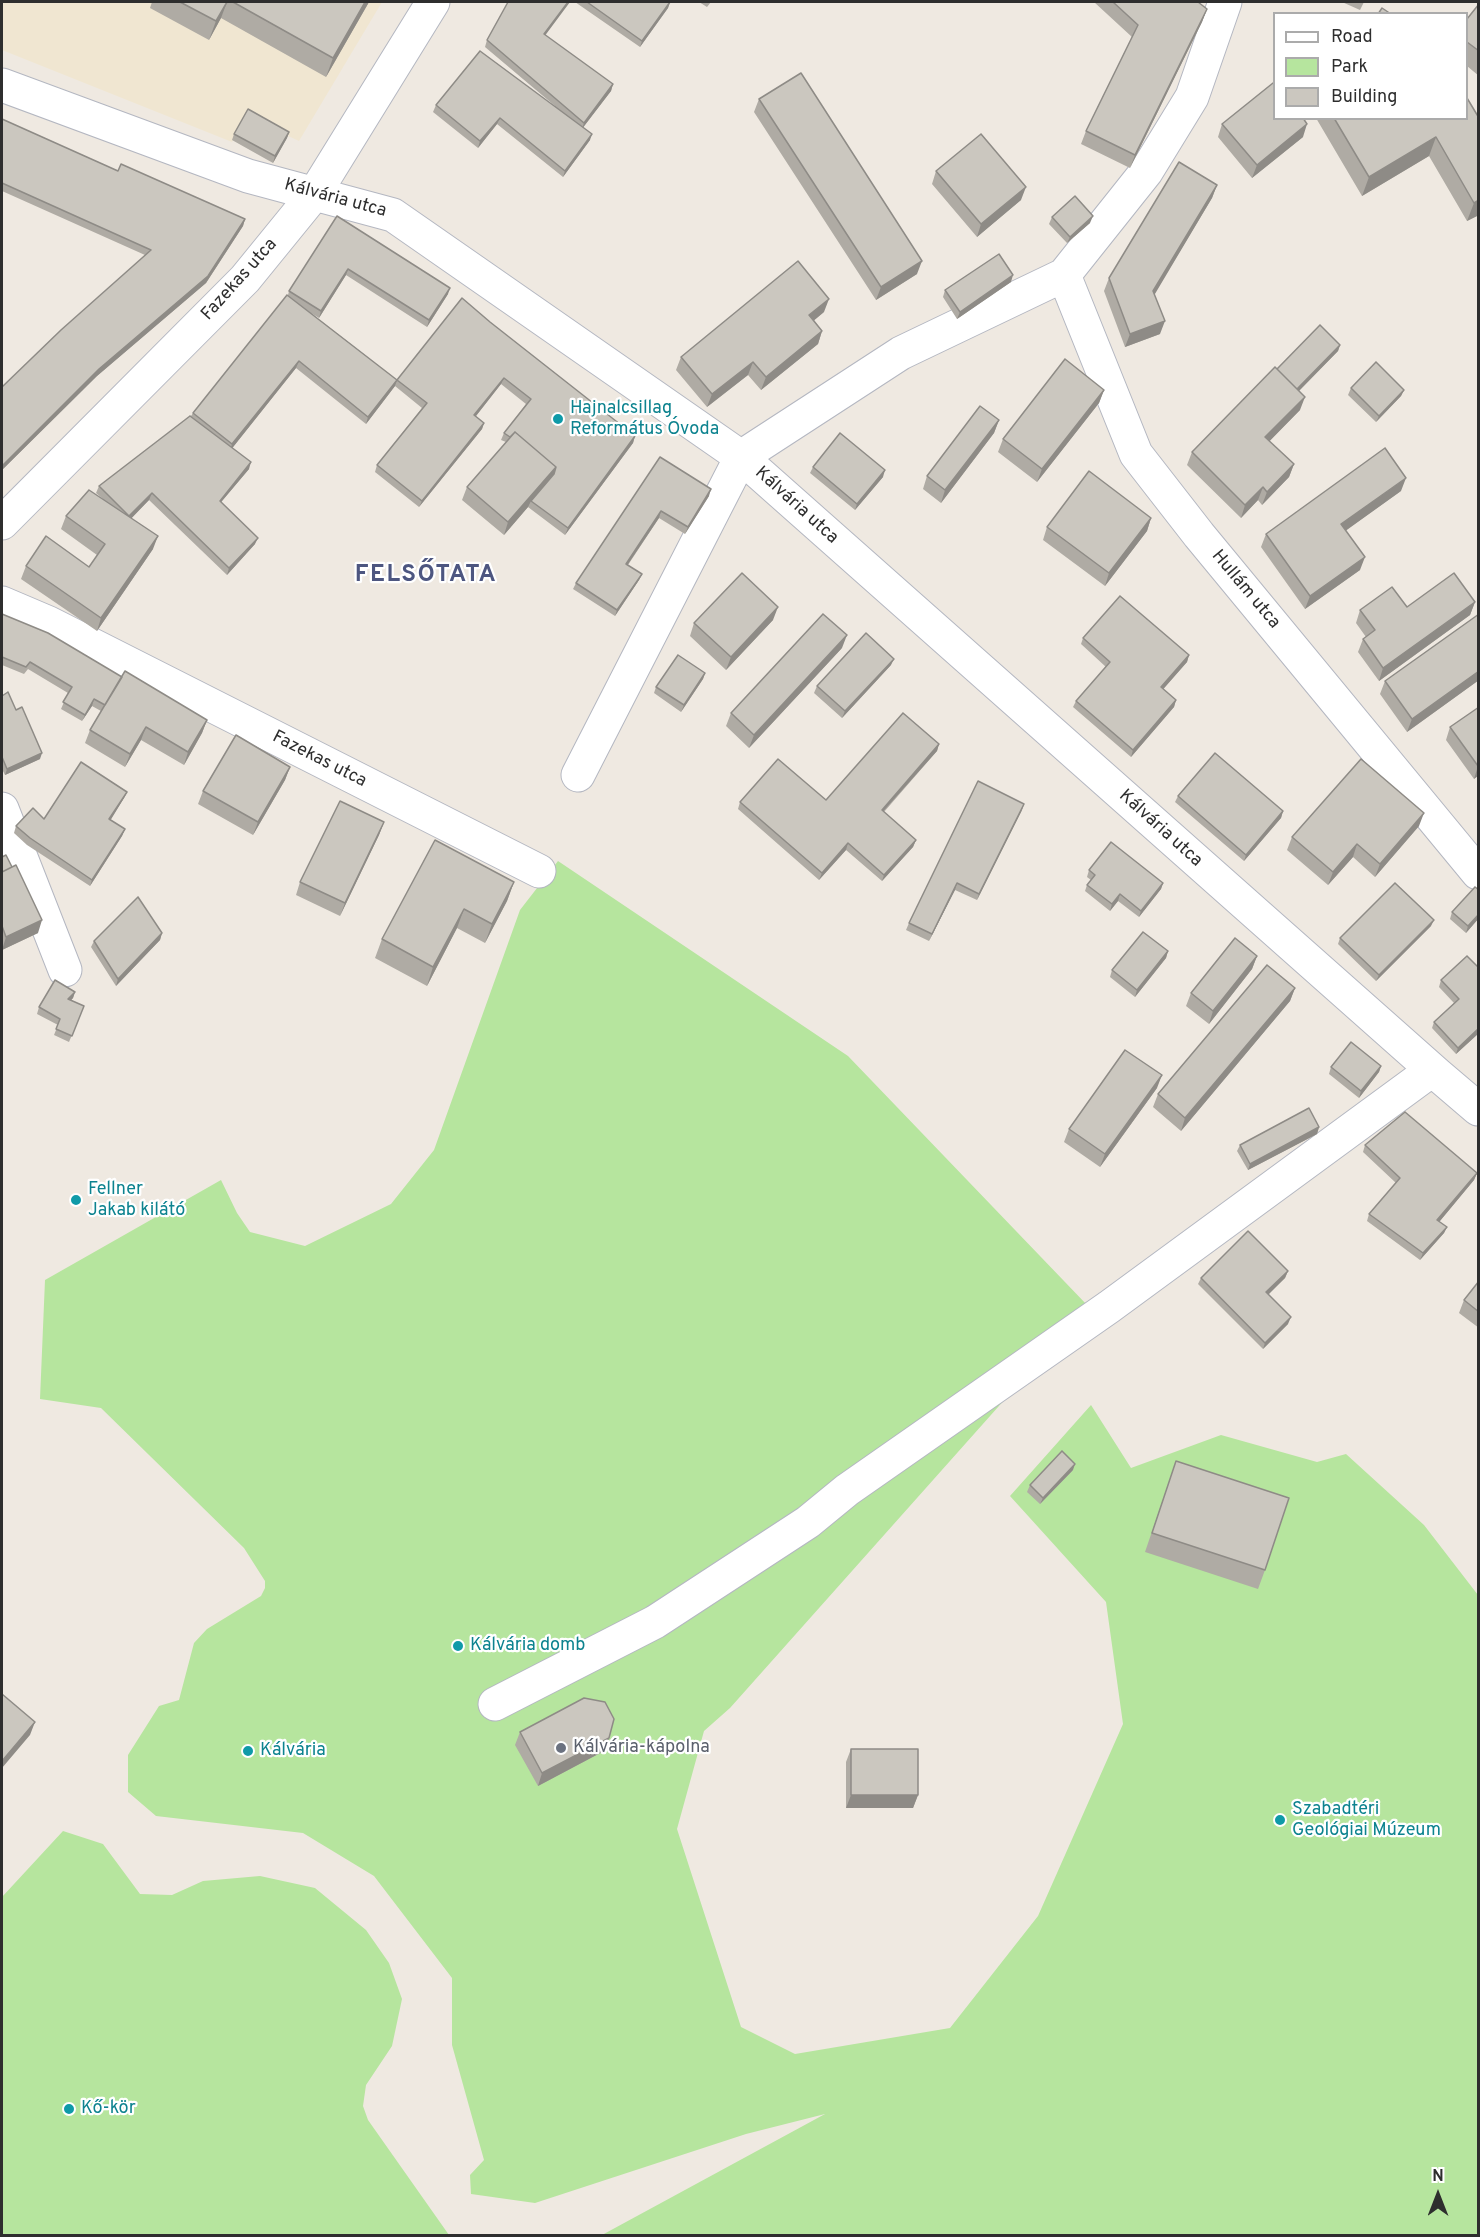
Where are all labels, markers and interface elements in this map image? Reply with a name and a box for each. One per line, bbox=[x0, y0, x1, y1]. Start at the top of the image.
legend bbox=[1273, 12, 1468, 120]
text: Road bbox=[1331, 26, 1373, 49]
text: Park bbox=[1331, 56, 1368, 79]
text: Building bbox=[1331, 86, 1397, 109]
street label: Kálvária utca bbox=[282, 175, 388, 223]
street label: Fazekas utca bbox=[198, 234, 282, 326]
place label: Hajnalcsillag Református Óvoda bbox=[570, 398, 719, 440]
marker: Hajnalcsillag Református Óvoda bbox=[551, 412, 565, 426]
street label: Kálvária utca bbox=[750, 463, 842, 549]
street label: Hullám utca bbox=[1206, 546, 1284, 634]
district label: FELSŐTATA bbox=[355, 562, 497, 590]
street label: Fazekas utca bbox=[268, 727, 370, 793]
street label: Kálvária utca bbox=[1114, 786, 1206, 872]
place label: Fellner Jakab kilátó bbox=[88, 1179, 185, 1222]
marker: Fellner Jakab kilátó bbox=[69, 1193, 83, 1207]
place label: Kálvária domb bbox=[470, 1635, 585, 1657]
marker: Kálvária domb bbox=[451, 1639, 465, 1653]
place label: Kálvária-kápolna bbox=[573, 1737, 710, 1759]
place label: Kálvária bbox=[260, 1740, 326, 1762]
marker: Kálvária-kápolna bbox=[554, 1741, 568, 1755]
marker: Kálvária bbox=[241, 1744, 255, 1758]
place label: Szabadtéri Geológiai Múzeum bbox=[1292, 1799, 1441, 1842]
marker: Szabadtéri Geológiai Múzeum bbox=[1273, 1813, 1287, 1827]
place label: Kő-kör bbox=[81, 2098, 136, 2120]
marker: Kő-kör bbox=[62, 2102, 76, 2116]
north arrow bbox=[1408, 2165, 1468, 2225]
text: N bbox=[1432, 2167, 1444, 2187]

